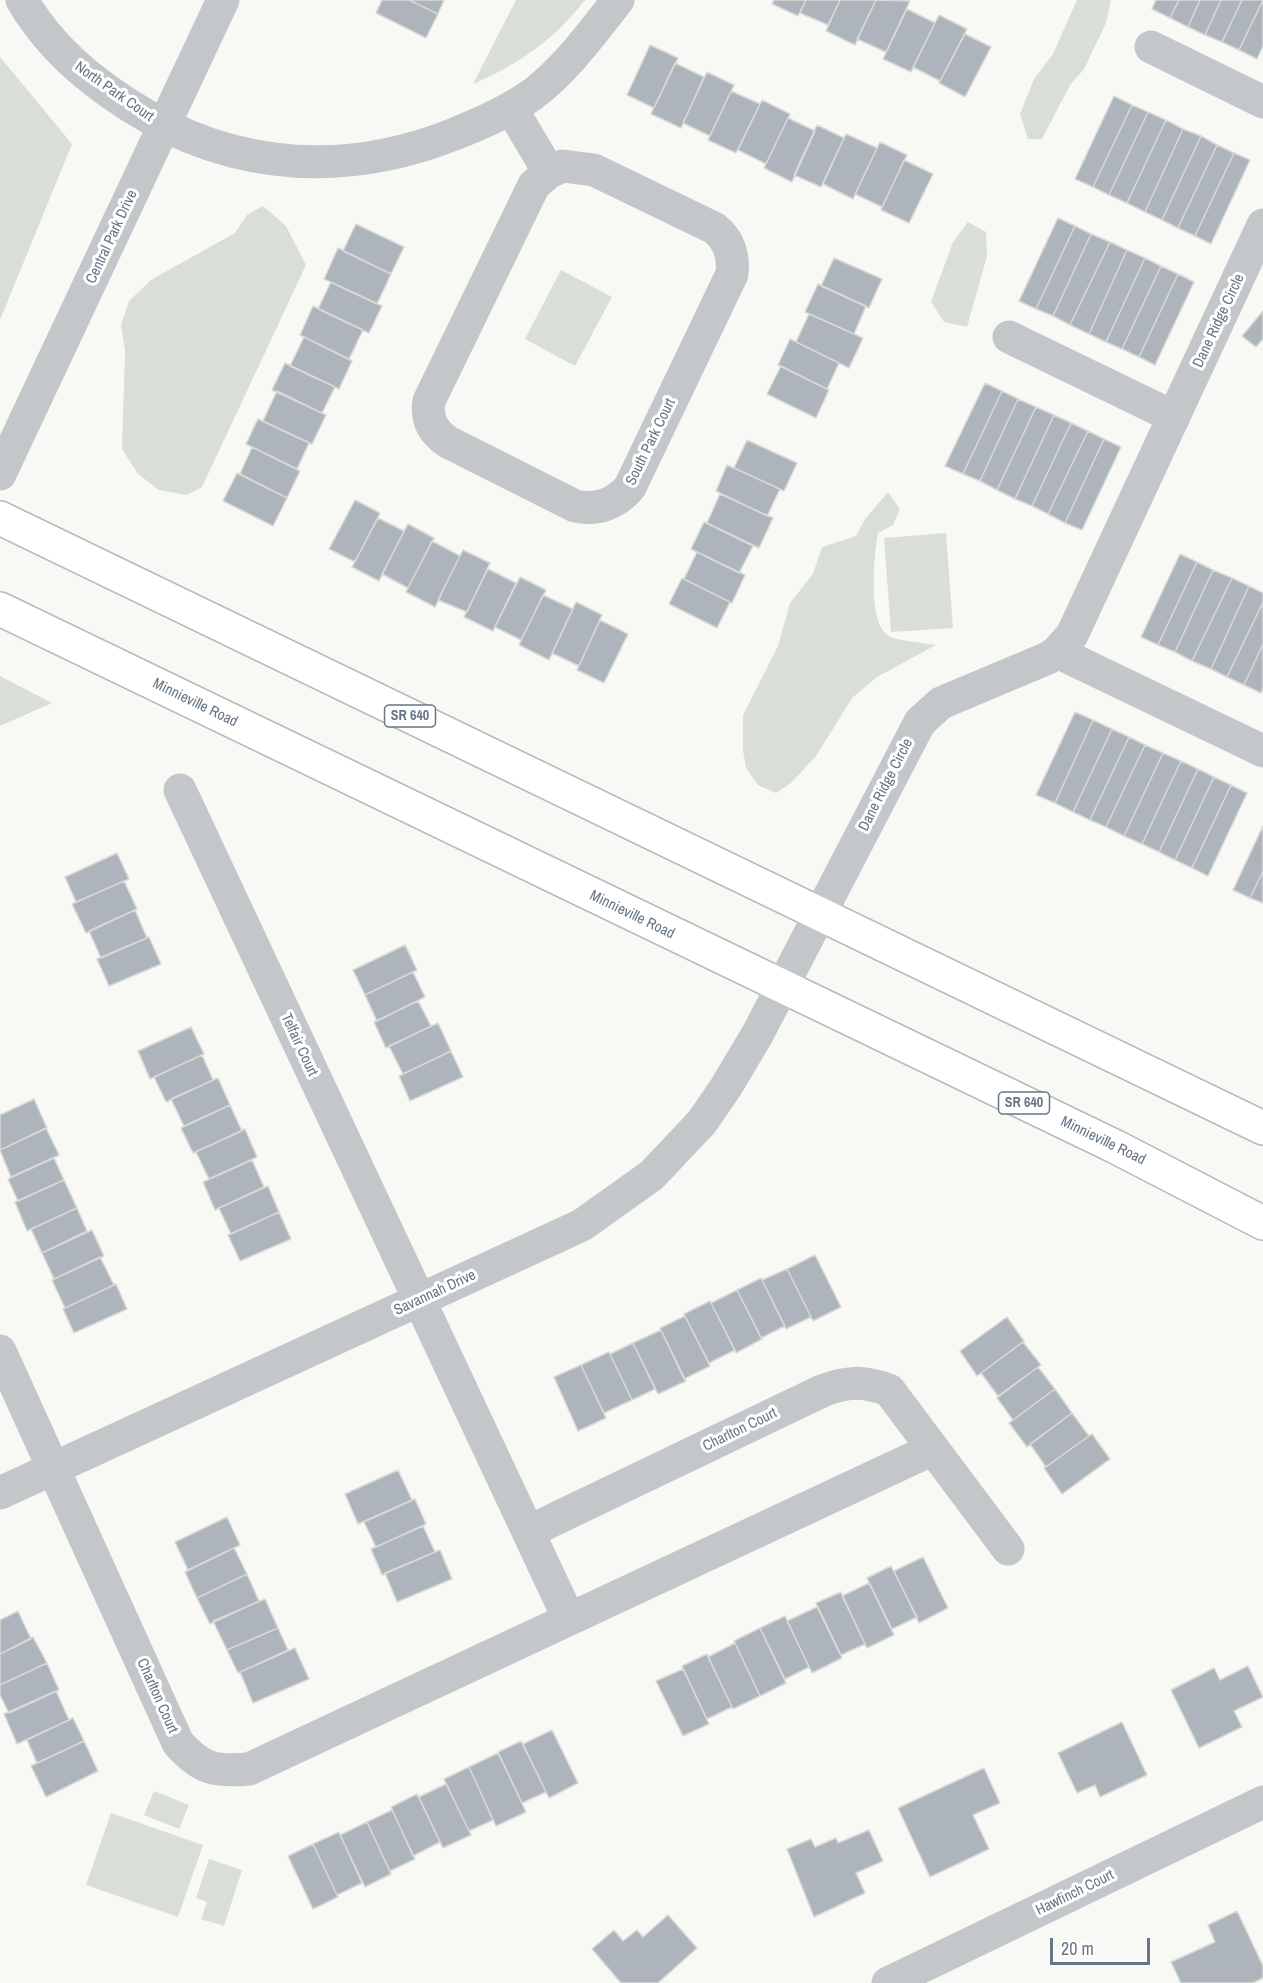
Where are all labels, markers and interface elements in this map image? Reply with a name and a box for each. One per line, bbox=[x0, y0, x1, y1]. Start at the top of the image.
street label: North Park Court bbox=[71, 58, 157, 126]
street label: Central Park Drive bbox=[82, 187, 142, 287]
street label: Dane Ridge Circle bbox=[1189, 271, 1249, 371]
street label: South Park Court bbox=[622, 396, 680, 488]
street label: Minnieville Road bbox=[150, 675, 240, 731]
road number: SR 640 bbox=[384, 705, 436, 727]
street label: Dane Ridge Circle bbox=[855, 736, 917, 834]
street label: Minnieville Road bbox=[587, 887, 677, 943]
street label: Telfair Court bbox=[277, 1011, 321, 1079]
road number: SR 640 bbox=[998, 1092, 1050, 1114]
street label: Minnieville Road bbox=[1058, 1113, 1148, 1169]
street label: Savannah Drive bbox=[391, 1266, 479, 1320]
street label: Charlton Court bbox=[700, 1404, 780, 1456]
street label: Charlton Court bbox=[133, 1656, 181, 1736]
street label: Hawfinch Court bbox=[1033, 1866, 1117, 1920]
scale bar bbox=[1053, 1926, 1154, 1964]
text: 20 m bbox=[1061, 1936, 1094, 1961]

